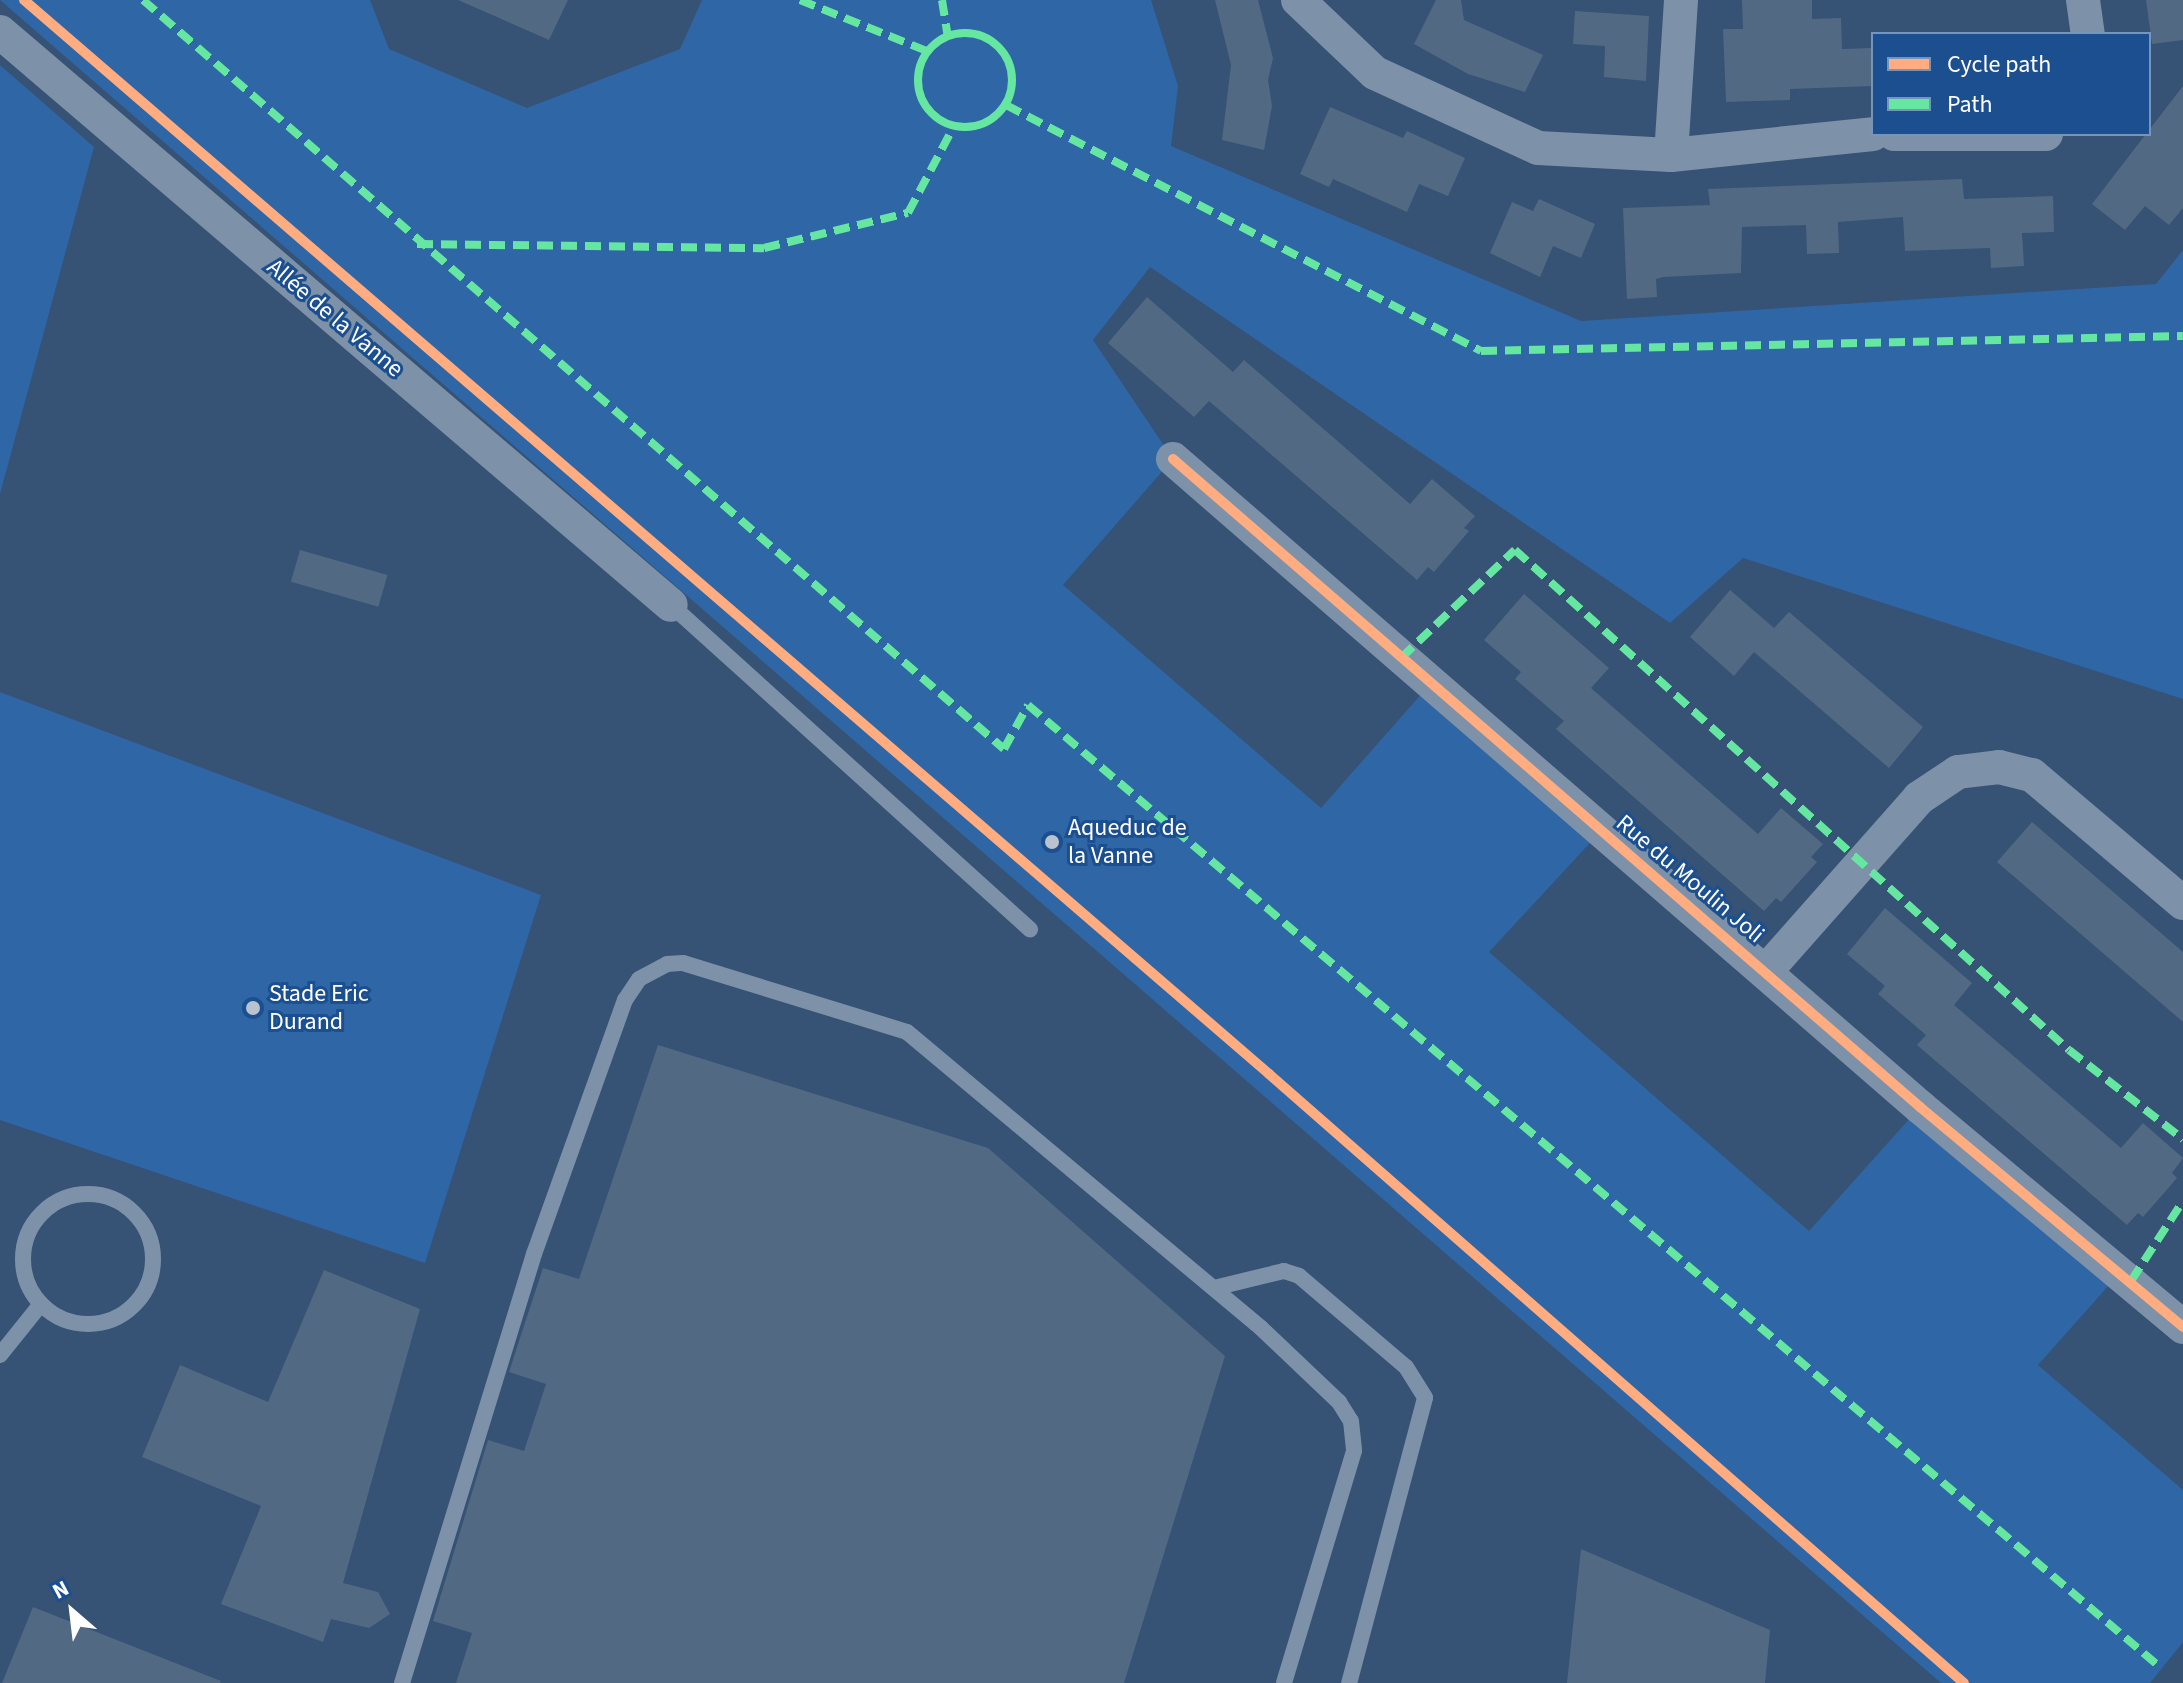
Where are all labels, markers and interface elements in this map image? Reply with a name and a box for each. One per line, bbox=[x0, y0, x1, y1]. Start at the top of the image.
legend bbox=[1871, 32, 2151, 136]
text: Cycle path bbox=[1947, 47, 2051, 82]
text: Path bbox=[1947, 87, 1993, 122]
street label: Allée de la Vanne bbox=[261, 253, 409, 383]
street label: Rue du Moulin Joli bbox=[1610, 809, 1770, 949]
place label: Aqueduc de la Vanne bbox=[1068, 814, 1187, 870]
marker: Aqueduc de la Vanne bbox=[1043, 833, 1061, 851]
place label: Stade Eric Durand bbox=[269, 980, 369, 1036]
marker: Stade Eric Durand bbox=[244, 999, 262, 1017]
north arrow bbox=[32, 1571, 112, 1651]
text: N bbox=[47, 1572, 75, 1607]

